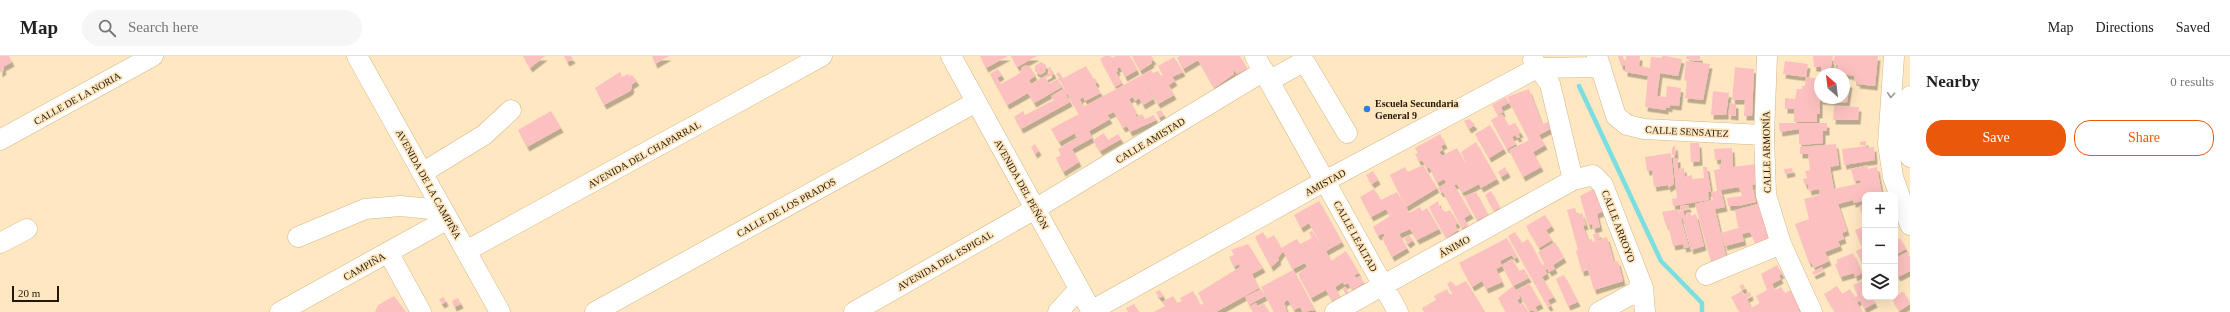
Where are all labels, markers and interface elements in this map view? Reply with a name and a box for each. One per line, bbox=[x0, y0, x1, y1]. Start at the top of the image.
search box bbox=[82, 10, 362, 46]
text: Map bbox=[20, 17, 58, 38]
icon: search bbox=[96, 17, 118, 39]
text: Search here bbox=[128, 19, 198, 35]
text: Map bbox=[2048, 20, 2073, 35]
text: Directions bbox=[2095, 20, 2154, 35]
text: Saved bbox=[2176, 20, 2210, 35]
north arrow bbox=[1814, 68, 1850, 104]
street label: CALLE DE LA NORIA bbox=[32, 70, 123, 127]
text: Nearby bbox=[1926, 72, 1980, 91]
text: 0 results bbox=[2170, 74, 2214, 89]
one-way arrow bbox=[1887, 92, 1896, 98]
place label: Escuela Secundaria General 9 bbox=[1375, 98, 1459, 121]
marker: Escuela Secundaria General 9 bbox=[1362, 104, 1372, 114]
street label: CALLE ARMONÍA bbox=[1760, 110, 1773, 193]
street label: CALLE AMISTAD bbox=[1114, 115, 1187, 165]
street label: AVENIDA DEL CHAPARRAL bbox=[586, 119, 703, 190]
button: Save bbox=[1926, 120, 2066, 156]
button: Share bbox=[2074, 120, 2214, 156]
street label: CALLE SENSATEZ bbox=[1645, 124, 1729, 139]
street label: AVENIDA DE LA CAMPIÑA bbox=[394, 128, 464, 242]
street label: AVENIDA DEL PEÑÓN bbox=[992, 137, 1051, 231]
street label: AMISTAD bbox=[1303, 167, 1347, 198]
street label: CALLE DE LOS PRADOS bbox=[735, 176, 838, 239]
street label: CALLE ARROYO bbox=[1600, 189, 1637, 264]
map controls bbox=[1862, 192, 1898, 300]
button: + bbox=[1862, 192, 1898, 228]
street label: CALLE LEALTAD bbox=[1332, 199, 1380, 274]
street label: AVENIDA DEL ESPIGAL bbox=[895, 228, 995, 292]
button: − bbox=[1862, 228, 1898, 264]
street label: ÁNIMO bbox=[1437, 233, 1472, 259]
street label: CAMPIÑA bbox=[341, 250, 388, 282]
button: layers bbox=[1862, 264, 1898, 300]
scale bar bbox=[12, 284, 59, 303]
text: 20 m bbox=[18, 287, 40, 299]

